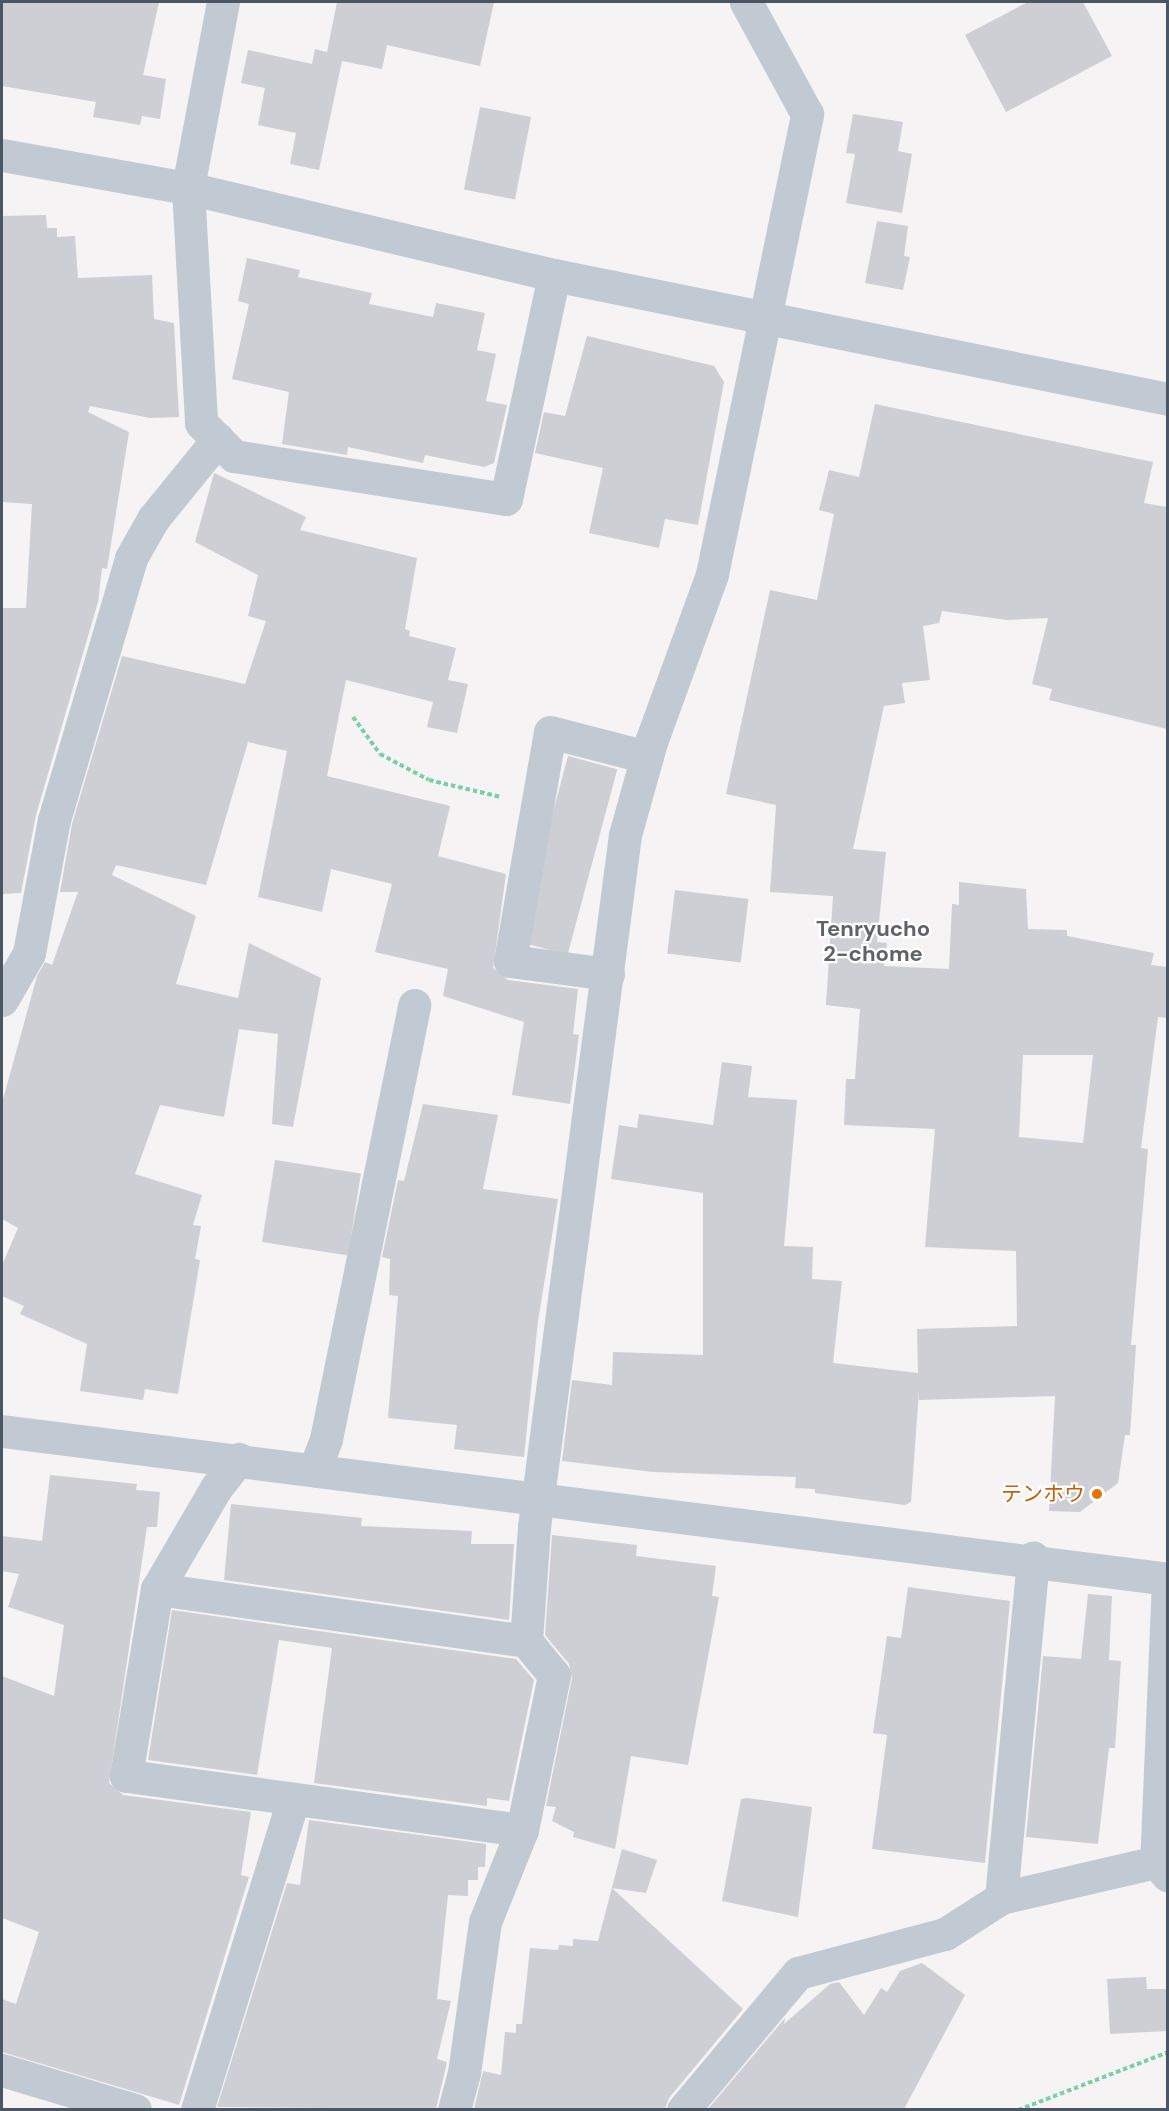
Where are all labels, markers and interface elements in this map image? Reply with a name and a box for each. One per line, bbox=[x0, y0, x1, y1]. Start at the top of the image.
district label: Tenryucho 2-chome bbox=[816, 915, 930, 966]
place label: テンホウ bbox=[1001, 1481, 1085, 1507]
marker: テンホウ bbox=[1090, 1487, 1104, 1501]

